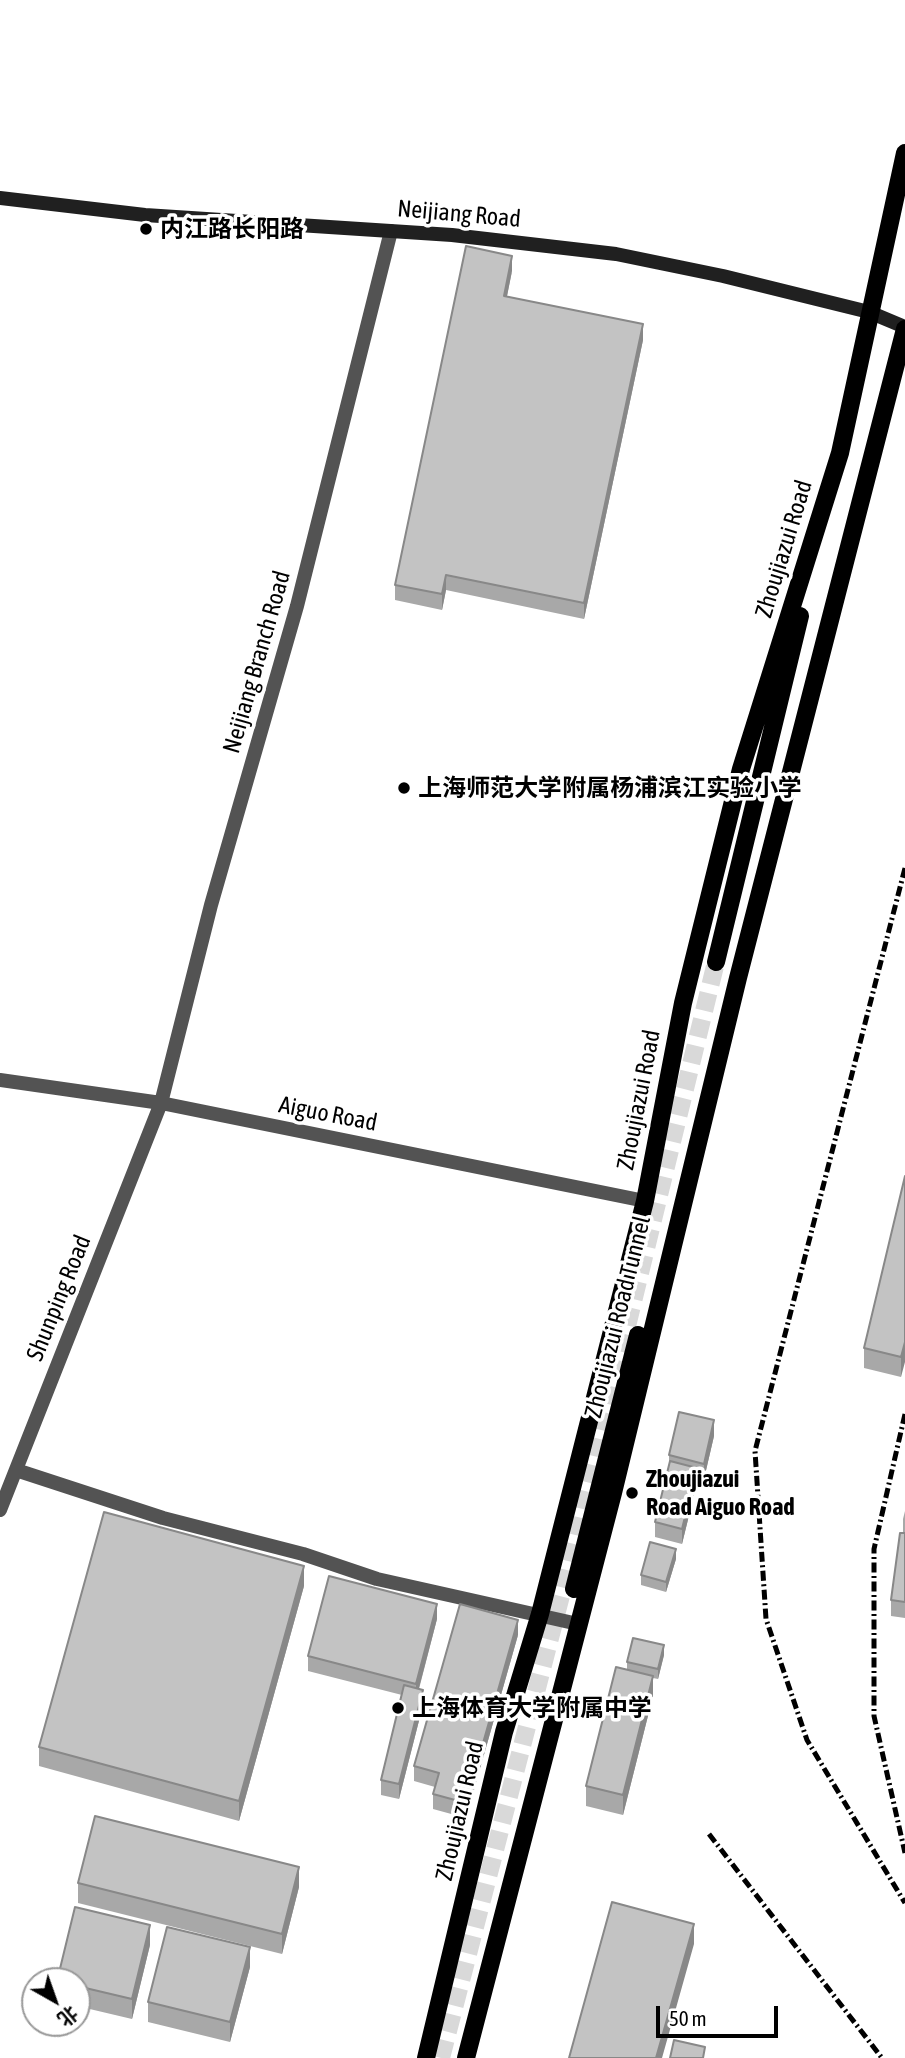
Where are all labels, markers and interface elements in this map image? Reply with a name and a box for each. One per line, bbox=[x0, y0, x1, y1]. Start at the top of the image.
street label: Neijiang Road bbox=[396, 194, 522, 234]
place label: 内江路长阳路 bbox=[160, 215, 304, 243]
marker: 内江路长阳路 bbox=[138, 221, 154, 237]
street label: Zhoujiazui Road bbox=[749, 477, 819, 621]
street label: Neijiang Branch Road bbox=[217, 567, 297, 757]
place label: 上海师范大学附属杨浦滨江实验小学 bbox=[418, 774, 802, 802]
marker: 上海师范大学附属杨浦滨江实验小学 bbox=[396, 780, 412, 796]
street label: Zhoujiazui Road bbox=[611, 1027, 667, 1173]
street label: Aiguo Road bbox=[276, 1090, 380, 1138]
street label: Zhoujiazui Road Tunnel bbox=[579, 1213, 657, 1421]
street label: Shunping Road bbox=[21, 1231, 97, 1365]
place label: Zhoujiazui Road Aiguo Road bbox=[646, 1465, 795, 1521]
marker: Zhoujiazui Road Aiguo Road bbox=[624, 1485, 640, 1501]
place label: 上海体育大学附属中学 bbox=[412, 1694, 652, 1722]
marker: 上海体育大学附属中学 bbox=[390, 1700, 406, 1716]
street label: Zhoujiazui Road bbox=[430, 1738, 490, 1884]
north arrow bbox=[21, 1967, 91, 2037]
scale bar bbox=[660, 1992, 782, 2036]
text: 北 bbox=[54, 2002, 83, 2031]
text: 50 m bbox=[669, 2006, 707, 2030]

